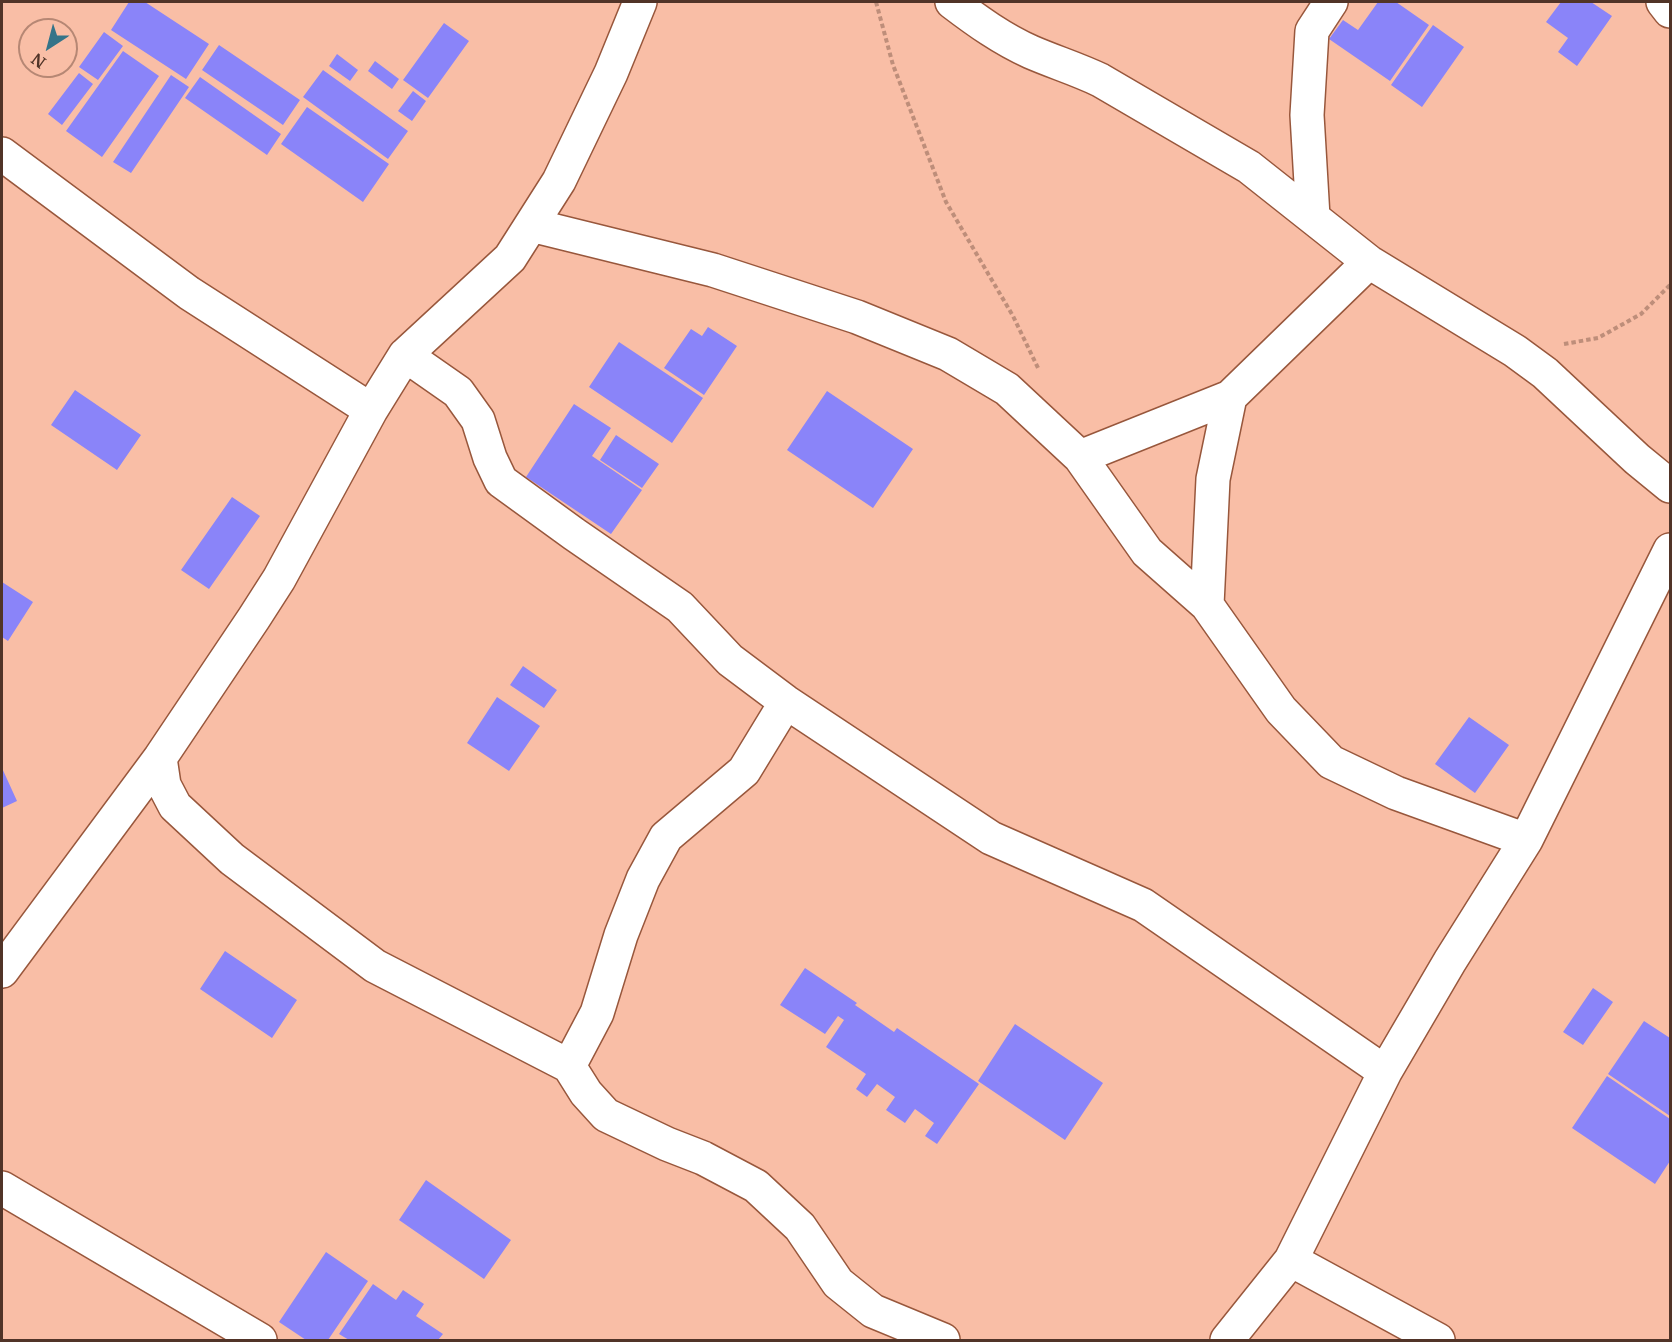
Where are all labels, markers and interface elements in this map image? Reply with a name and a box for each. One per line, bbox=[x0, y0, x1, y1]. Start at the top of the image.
north arrow bbox=[18, 18, 78, 78]
text: N bbox=[28, 49, 50, 73]

